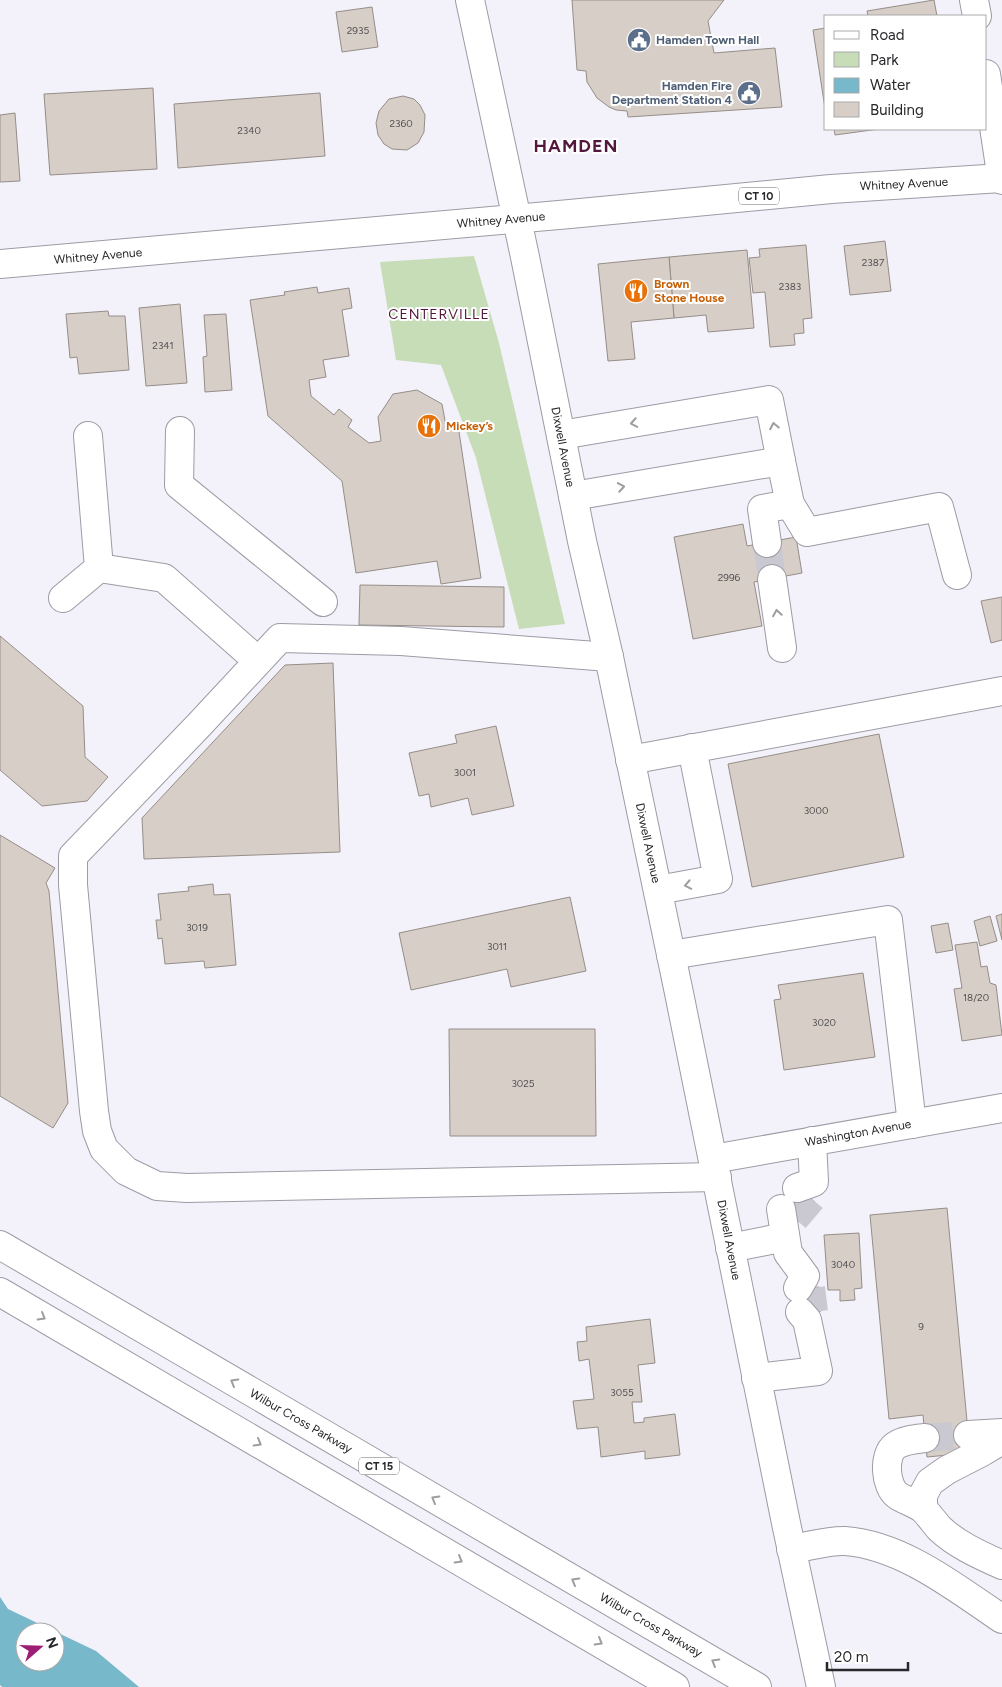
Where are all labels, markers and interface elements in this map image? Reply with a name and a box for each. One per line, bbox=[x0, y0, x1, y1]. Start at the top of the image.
legend bbox=[824, 15, 987, 130]
house number: 2935 bbox=[347, 24, 369, 37]
text: Road bbox=[870, 26, 905, 44]
public building icon: Hamden Town Hall bbox=[626, 27, 652, 53]
place label: Hamden Town Hall bbox=[656, 33, 759, 47]
text: Park bbox=[870, 51, 899, 69]
text: Water bbox=[870, 76, 910, 94]
place label: Hamden Fire Department Station 4 bbox=[612, 79, 732, 107]
public building icon: Hamden Fire Department Station 4 bbox=[736, 80, 762, 106]
text: Building bbox=[870, 101, 924, 119]
house number: 2360 bbox=[389, 117, 413, 130]
house number: 2340 bbox=[237, 124, 261, 137]
district label: HAMDEN bbox=[534, 135, 618, 157]
street label: Whitney Avenue bbox=[859, 175, 949, 193]
road number: CT 10 bbox=[739, 188, 779, 205]
street label: Whitney Avenue bbox=[456, 209, 546, 231]
street label: Whitney Avenue bbox=[53, 245, 143, 267]
house number: 2387 bbox=[862, 256, 885, 269]
place label: Brown Stone House bbox=[654, 277, 725, 305]
restaurant icon: Brown Stone House bbox=[623, 278, 649, 304]
house number: 2383 bbox=[779, 280, 801, 293]
district label: CENTERVILLE bbox=[388, 306, 490, 323]
house number: 2341 bbox=[152, 339, 174, 352]
street label: Dixwell Avenue bbox=[548, 406, 578, 489]
restaurant icon: Mickey’s bbox=[416, 413, 442, 439]
one-way arrow bbox=[630, 417, 639, 427]
place label: Mickey’s bbox=[446, 419, 493, 433]
one-way arrow bbox=[769, 421, 779, 430]
one-way arrow bbox=[617, 483, 626, 493]
house number: 2996 bbox=[718, 571, 741, 584]
one-way arrow bbox=[772, 609, 783, 617]
house number: 3001 bbox=[454, 766, 476, 779]
street label: Dixwell Avenue bbox=[633, 802, 663, 885]
house number: 3000 bbox=[804, 804, 828, 817]
one-way arrow bbox=[683, 879, 692, 889]
house number: 3019 bbox=[186, 921, 208, 934]
house number: 3011 bbox=[487, 940, 507, 953]
house number: 18/20 bbox=[963, 991, 989, 1004]
house number: 3020 bbox=[812, 1016, 836, 1029]
house number: 3025 bbox=[511, 1077, 535, 1090]
street label: Washington Avenue bbox=[804, 1117, 913, 1149]
street label: Dixwell Avenue bbox=[714, 1199, 744, 1282]
house number: 3040 bbox=[831, 1258, 855, 1271]
one-way arrow bbox=[37, 1310, 46, 1320]
house number: 9 bbox=[918, 1320, 924, 1333]
one-way arrow bbox=[230, 1378, 239, 1388]
street label: Wilbur Cross Parkway bbox=[247, 1386, 355, 1456]
house number: 3055 bbox=[610, 1386, 634, 1399]
one-way arrow bbox=[252, 1437, 261, 1447]
road number: CT 15 bbox=[359, 1458, 399, 1474]
one-way arrow bbox=[431, 1495, 440, 1505]
one-way arrow bbox=[453, 1554, 462, 1564]
one-way arrow bbox=[571, 1577, 580, 1587]
street label: Wilbur Cross Parkway bbox=[597, 1590, 705, 1660]
north arrow bbox=[15, 1622, 65, 1672]
text: N bbox=[42, 1635, 62, 1651]
one-way arrow bbox=[593, 1636, 602, 1646]
scale bar bbox=[827, 1640, 908, 1672]
text: 20 m bbox=[834, 1648, 868, 1666]
one-way arrow bbox=[712, 1659, 721, 1669]

